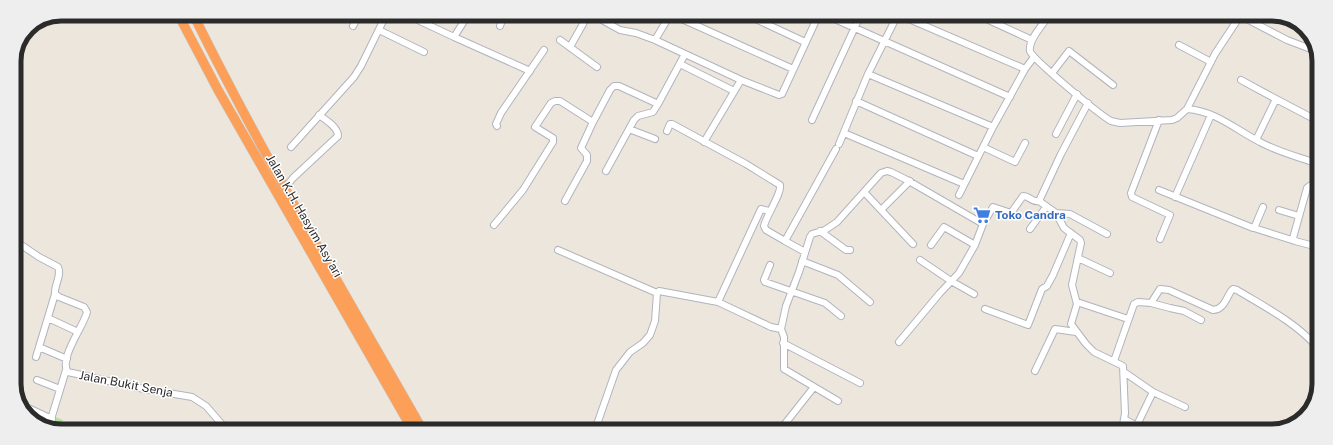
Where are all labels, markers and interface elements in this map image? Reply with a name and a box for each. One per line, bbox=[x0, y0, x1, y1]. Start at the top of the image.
street label: Jalan K.H. Hasyim Asy'ari bbox=[263, 152, 345, 280]
supermarket icon: Toko Candra bbox=[972, 205, 992, 225]
place label: Toko Candra bbox=[995, 208, 1066, 222]
street label: Jalan Bukit Senja bbox=[78, 368, 174, 400]

